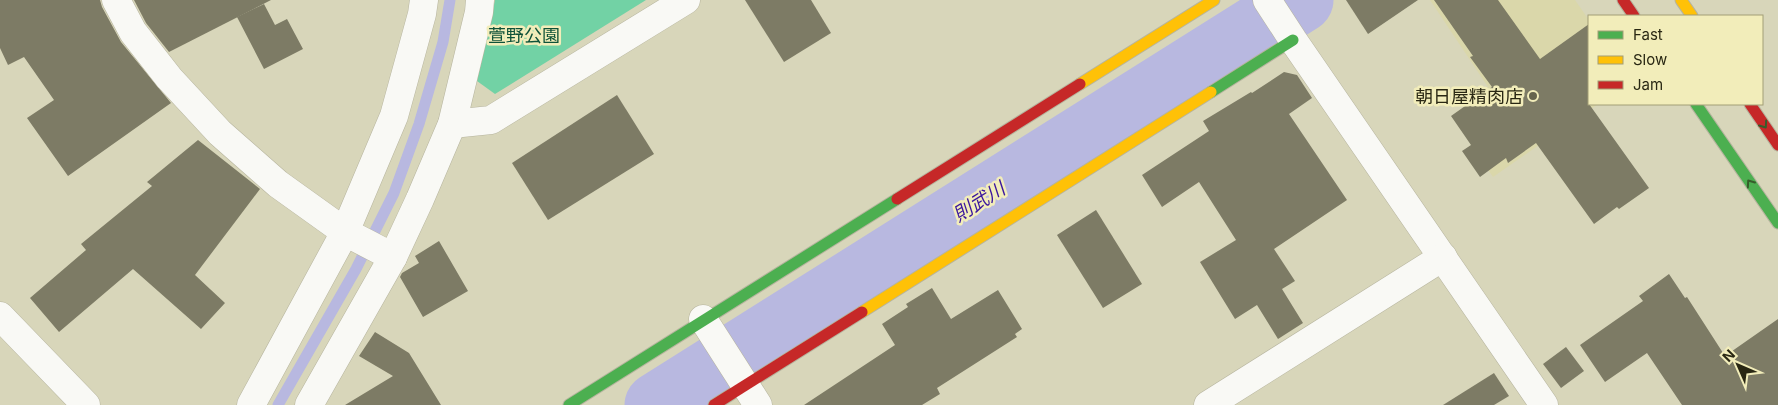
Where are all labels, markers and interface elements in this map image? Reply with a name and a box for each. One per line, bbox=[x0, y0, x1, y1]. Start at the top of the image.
legend bbox=[1588, 15, 1763, 105]
park label: 萱野公園 bbox=[488, 25, 560, 46]
text: Fast bbox=[1633, 25, 1663, 44]
text: Slow bbox=[1633, 50, 1667, 69]
text: Jam bbox=[1633, 75, 1663, 94]
place label: 朝日屋精肉店 bbox=[1415, 86, 1523, 107]
marker: 朝日屋精肉店 bbox=[1527, 90, 1539, 102]
one-way arrow bbox=[1758, 119, 1767, 129]
water label: 則武川 bbox=[949, 176, 1011, 227]
one-way arrow bbox=[1747, 179, 1756, 189]
north arrow bbox=[1713, 340, 1763, 390]
text: N bbox=[1719, 346, 1738, 365]

